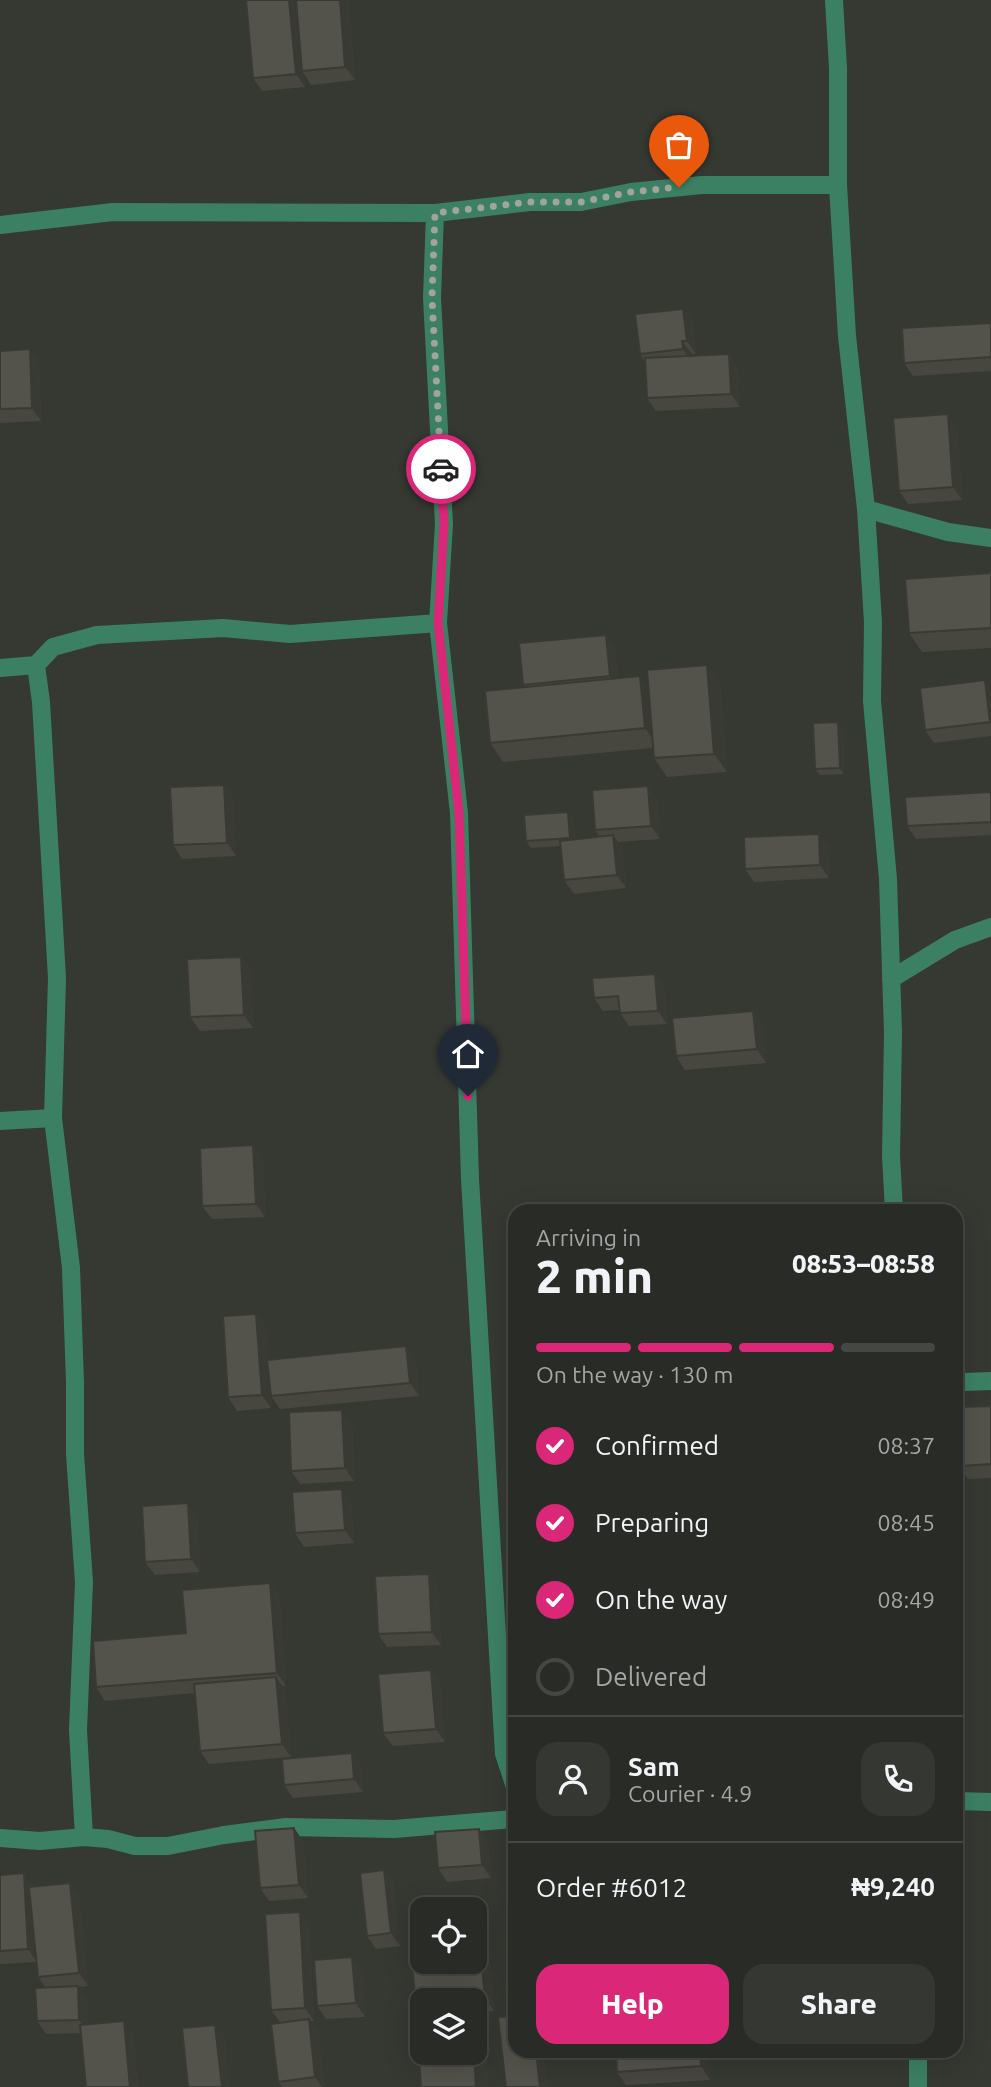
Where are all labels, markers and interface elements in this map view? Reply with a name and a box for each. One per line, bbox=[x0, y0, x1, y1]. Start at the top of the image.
pin bbox=[649, 115, 709, 187]
icon: bag bbox=[660, 126, 698, 164]
courier bbox=[406, 434, 476, 504]
icon: car bbox=[422, 450, 460, 488]
pin bbox=[438, 1024, 498, 1096]
icon: home bbox=[449, 1035, 487, 1073]
text: Arriving in bbox=[536, 1225, 641, 1250]
text: 08:53–08:58 bbox=[792, 1249, 935, 1278]
text: 2 min bbox=[536, 1250, 653, 1302]
text: On the way · 130 m bbox=[536, 1362, 733, 1387]
icon: check bbox=[536, 1427, 574, 1465]
text: Confirmed bbox=[595, 1431, 719, 1460]
text: 08:37 bbox=[877, 1433, 935, 1458]
icon: check bbox=[536, 1504, 574, 1542]
text: Preparing bbox=[595, 1508, 709, 1537]
text: 08:45 bbox=[877, 1510, 935, 1535]
icon: check bbox=[536, 1581, 574, 1619]
text: On the way bbox=[595, 1585, 727, 1614]
text: 08:49 bbox=[877, 1587, 935, 1612]
text: Delivered bbox=[595, 1662, 707, 1691]
button: person bbox=[536, 1742, 610, 1816]
button: phone bbox=[861, 1742, 935, 1816]
text: Sam bbox=[628, 1752, 680, 1781]
text: Courier · 4.9 bbox=[628, 1781, 752, 1806]
text: ₦9,240 bbox=[851, 1872, 935, 1901]
text: Order #6012 bbox=[536, 1873, 687, 1902]
map controls bbox=[410, 1897, 487, 2065]
button: locate bbox=[410, 1897, 487, 1974]
button: Help bbox=[536, 1964, 729, 2044]
button: Share bbox=[743, 1964, 935, 2044]
button: layers bbox=[410, 1988, 487, 2065]

